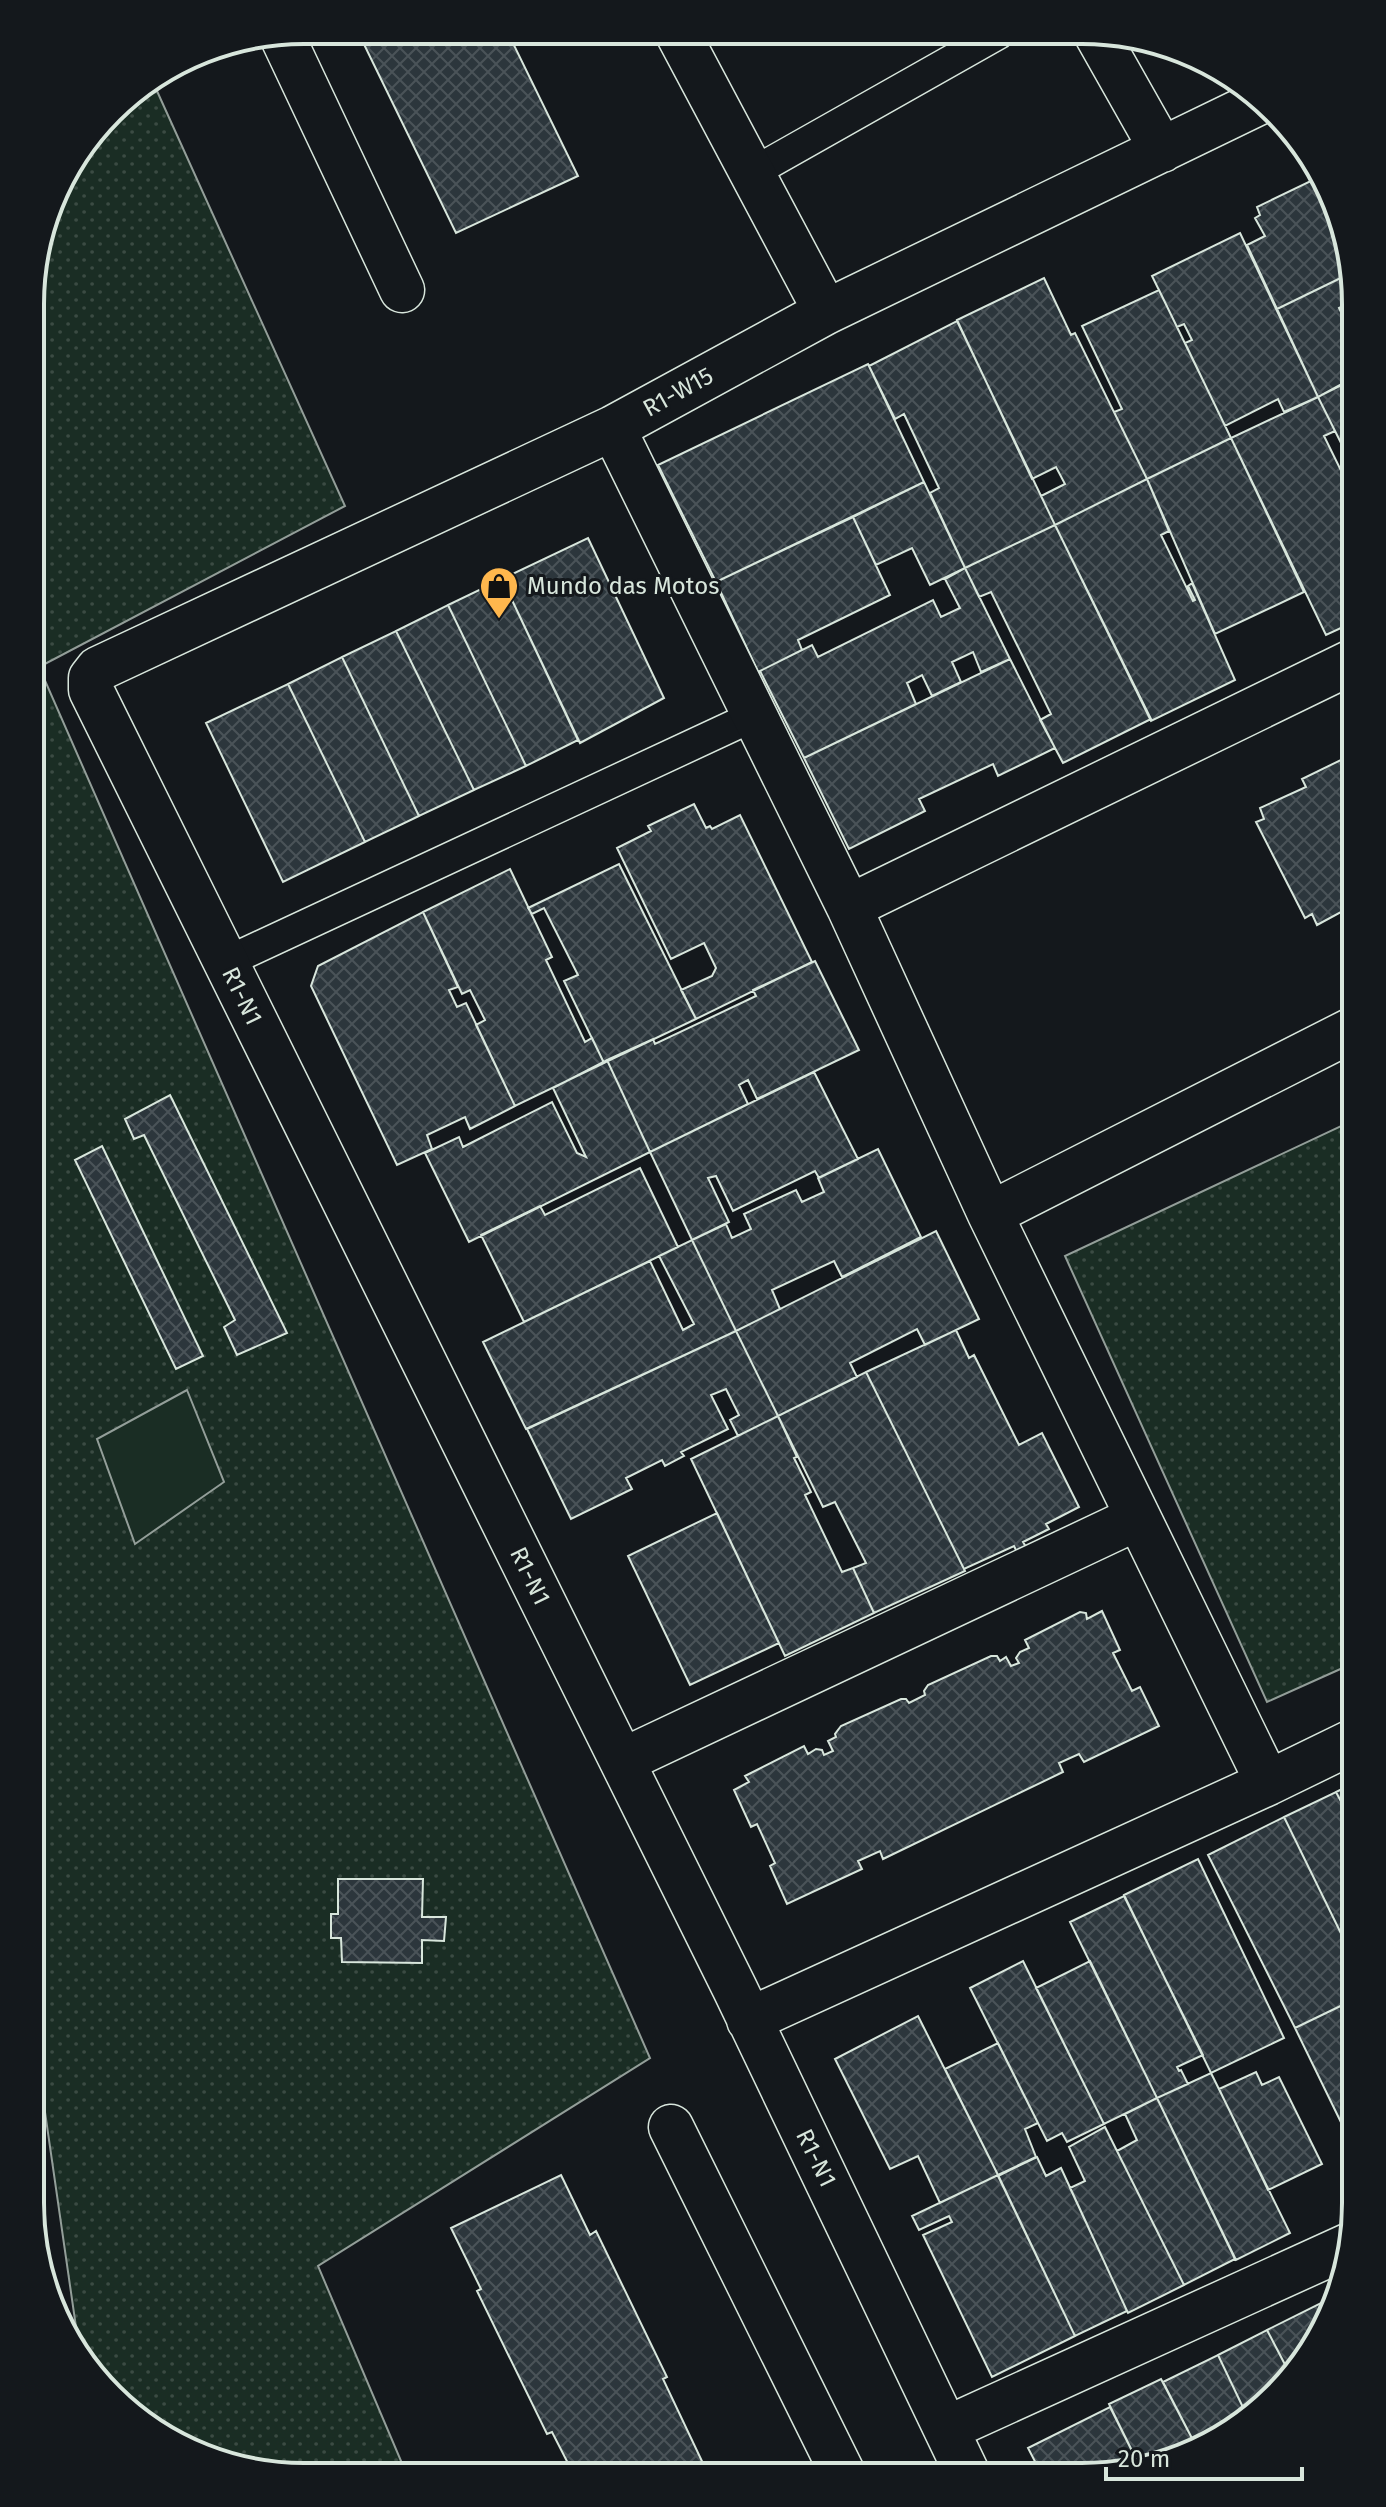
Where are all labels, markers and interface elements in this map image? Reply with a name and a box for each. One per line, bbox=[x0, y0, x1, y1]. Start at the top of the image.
street label: R1-W15 bbox=[638, 361, 718, 423]
shop icon: Mundo das Motos bbox=[478, 565, 520, 620]
place label: Mundo das Motos bbox=[527, 572, 719, 600]
street label: R1-N1 bbox=[216, 962, 268, 1030]
street label: R1-N1 bbox=[504, 1542, 556, 1610]
street label: R1-N1 bbox=[790, 2124, 842, 2192]
scale bar bbox=[1106, 2431, 1302, 2481]
text: 20 m bbox=[1118, 2445, 1170, 2473]

